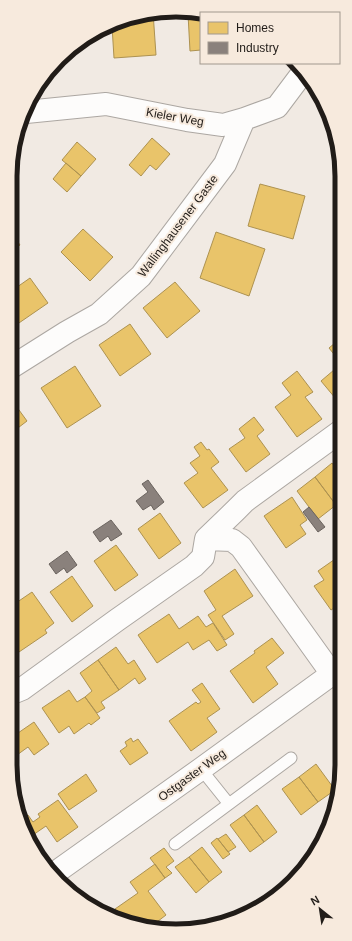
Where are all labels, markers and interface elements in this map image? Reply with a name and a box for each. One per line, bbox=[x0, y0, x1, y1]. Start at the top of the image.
legend bbox=[200, 12, 340, 64]
text: Homes bbox=[236, 21, 274, 35]
text: Industry bbox=[236, 41, 279, 55]
street label: Kieler Weg bbox=[145, 105, 205, 129]
street label: Wallinghausener Gaste bbox=[135, 172, 221, 280]
street label: Ostgaster Weg bbox=[156, 746, 228, 804]
north arrow bbox=[300, 889, 340, 929]
text: N bbox=[309, 893, 321, 908]

